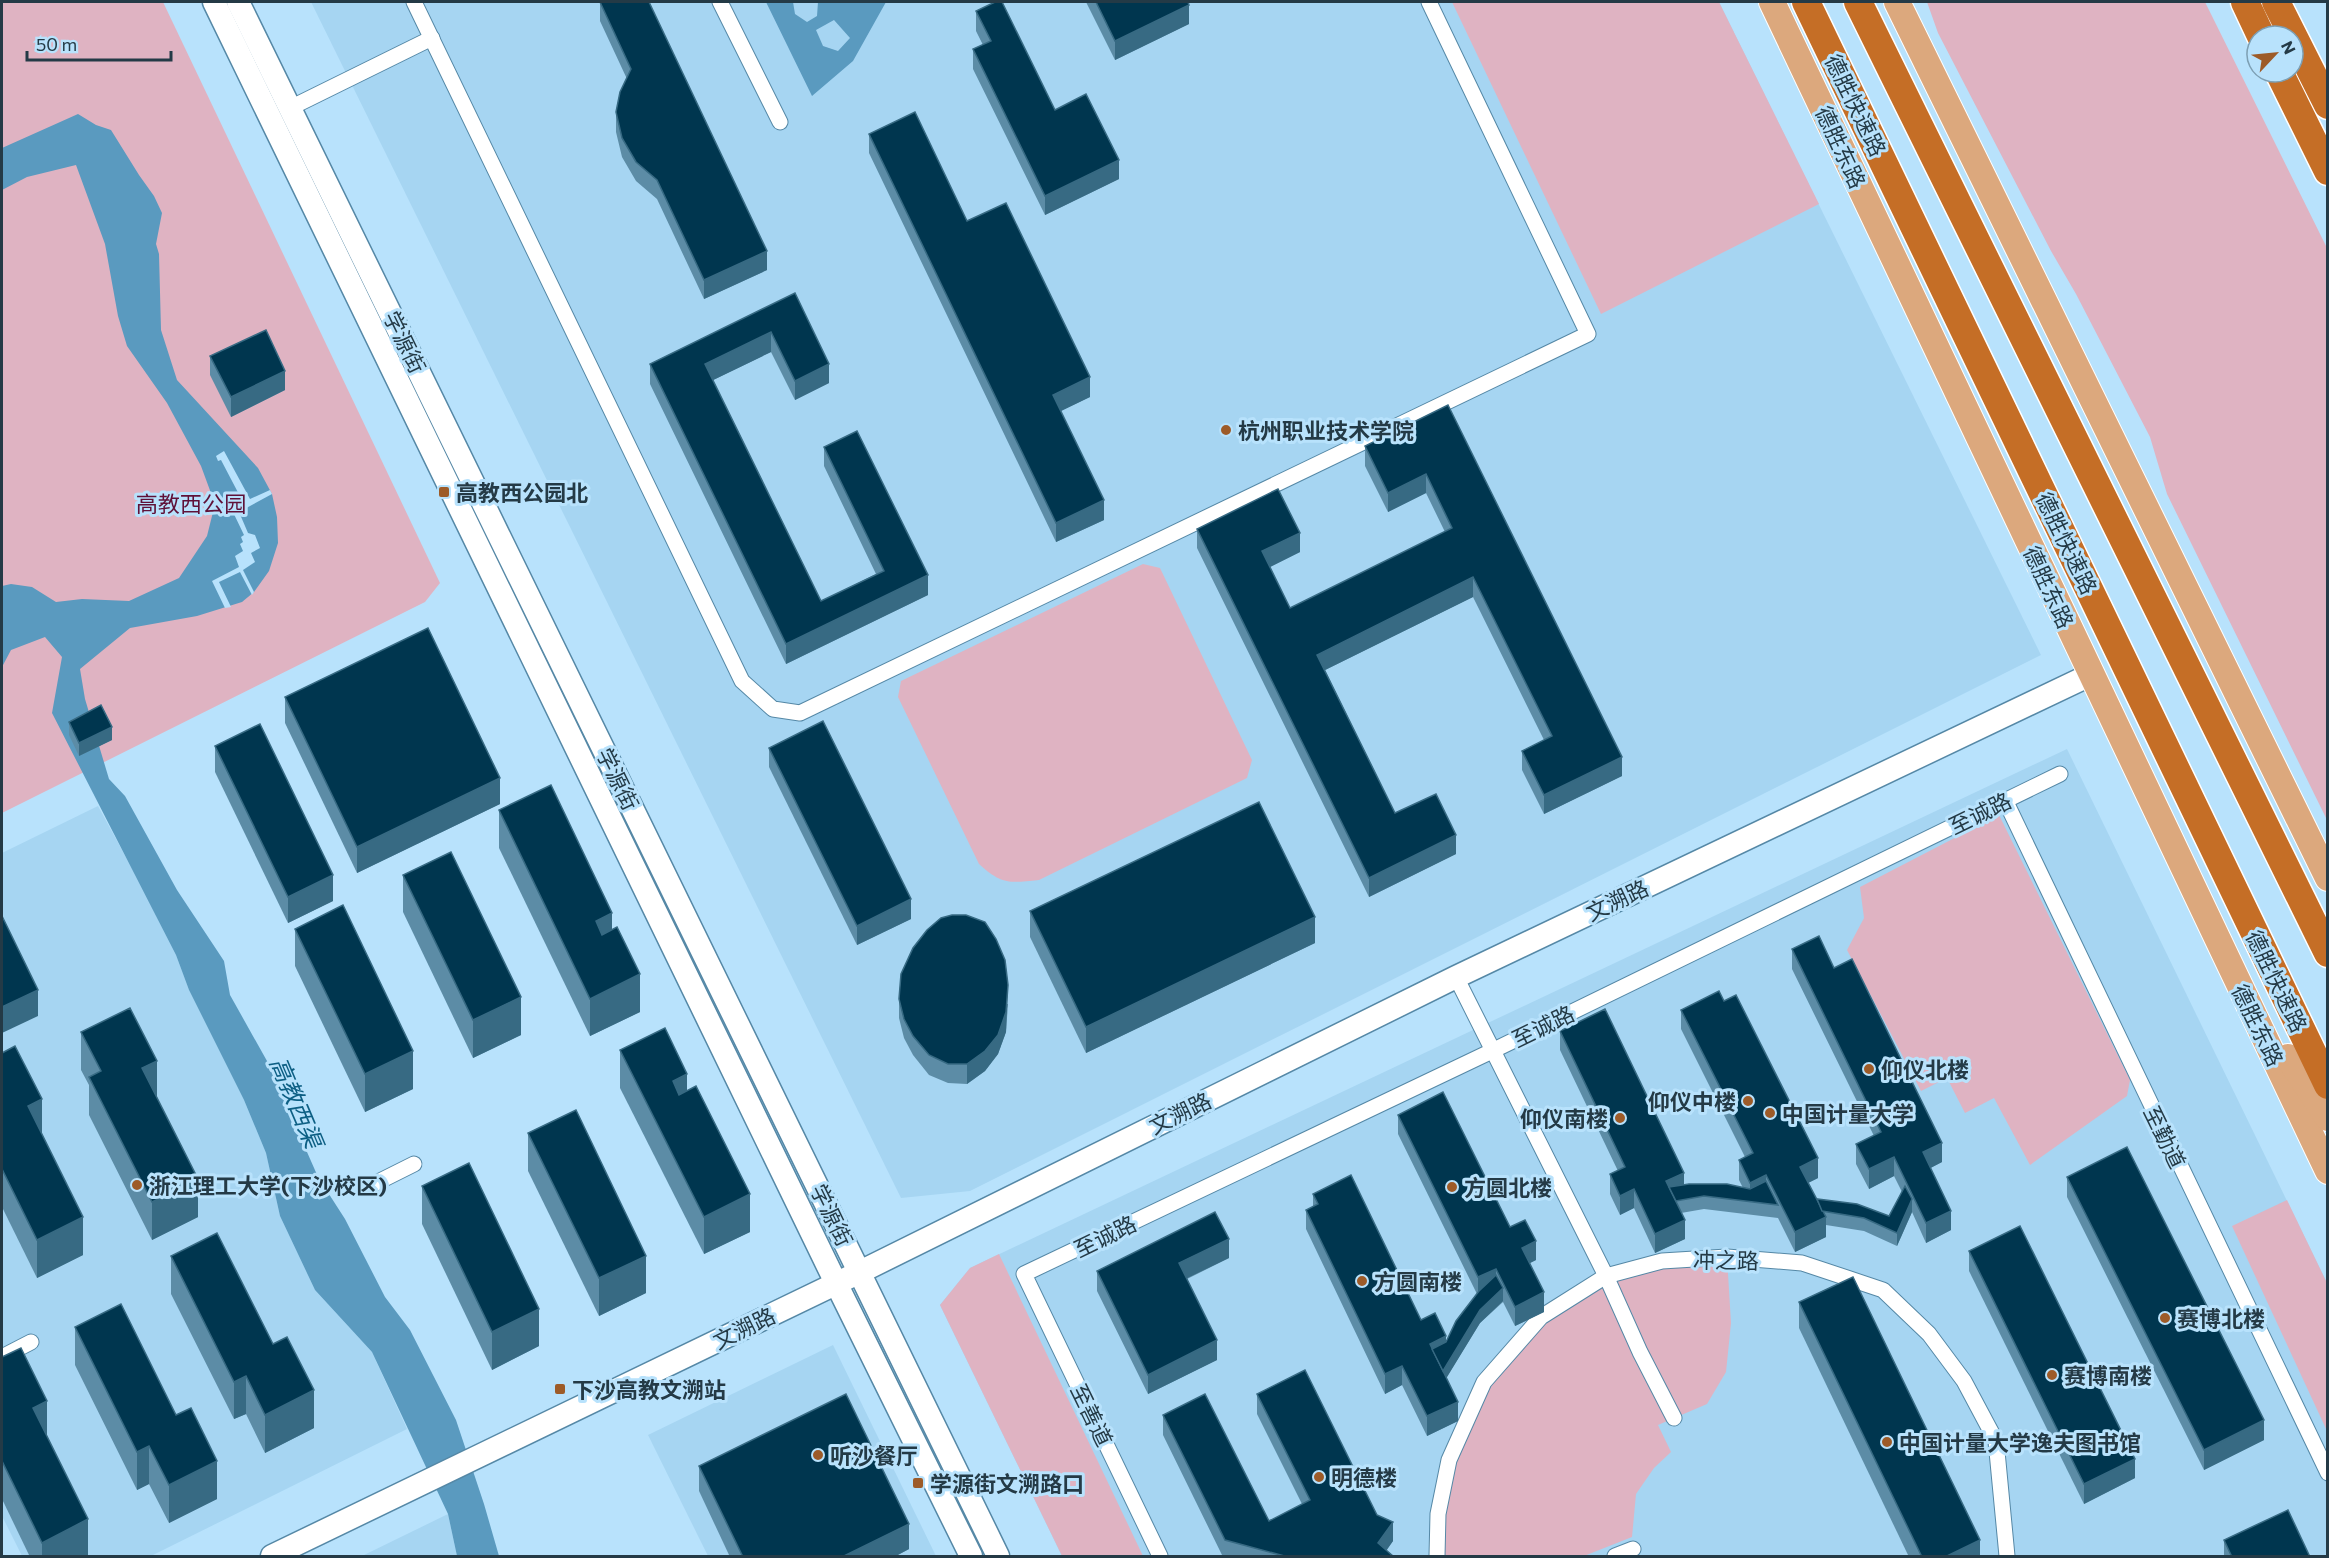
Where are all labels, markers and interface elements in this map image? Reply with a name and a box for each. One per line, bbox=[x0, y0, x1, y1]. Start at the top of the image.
scale bar bbox=[27, 24, 171, 62]
north arrow bbox=[2245, 24, 2305, 84]
text: 50 m bbox=[36, 33, 77, 55]
text: N bbox=[2278, 38, 2300, 57]
street label: 德胜快速路 bbox=[1820, 50, 1892, 160]
street label: 德胜东路 bbox=[1810, 101, 1872, 193]
street label: 学源街 bbox=[378, 306, 432, 378]
place label: 杭州职业技术学院 bbox=[1238, 417, 1414, 444]
marker: 杭州职业技术学院 bbox=[1219, 423, 1233, 437]
place label: 高教西公园北 bbox=[456, 479, 588, 506]
marker: 高教西公园北 bbox=[437, 485, 451, 499]
street label: 德胜快速路 bbox=[2031, 488, 2103, 598]
park label: 高教西公园 bbox=[136, 490, 246, 517]
street label: 德胜东路 bbox=[2018, 541, 2080, 633]
street label: 学源街 bbox=[591, 743, 645, 815]
street label: 至诚路 bbox=[1944, 786, 2016, 840]
street label: 文溯路 bbox=[1581, 874, 1653, 926]
street label: 德胜快速路 bbox=[2241, 926, 2313, 1036]
street label: 德胜东路 bbox=[2227, 980, 2289, 1070]
street label: 至诚路 bbox=[1507, 999, 1579, 1053]
water label: 高教西渠 bbox=[265, 1052, 330, 1155]
place label: 仰仪北楼 bbox=[1881, 1056, 1969, 1083]
marker: 仰仪北楼 bbox=[1862, 1062, 1876, 1076]
street label: 文溯路 bbox=[1144, 1086, 1216, 1140]
place label: 仰仪中楼 bbox=[1648, 1088, 1736, 1115]
marker: 仰仪中楼 bbox=[1741, 1094, 1755, 1108]
place label: 中国计量大学 bbox=[1782, 1100, 1914, 1127]
street label: 至勤道 bbox=[2138, 1101, 2192, 1173]
place label: 仰仪南楼 bbox=[1520, 1105, 1608, 1132]
marker: 中国计量大学 bbox=[1763, 1106, 1777, 1120]
marker: 仰仪南楼 bbox=[1613, 1111, 1627, 1125]
place label: 浙江理工大学(下沙校区) bbox=[149, 1172, 387, 1199]
place label: 方圆北楼 bbox=[1464, 1174, 1552, 1201]
marker: 浙江理工大学(下沙校区) bbox=[130, 1178, 144, 1192]
street label: 学源街 bbox=[805, 1179, 859, 1251]
marker: 方圆北楼 bbox=[1445, 1180, 1459, 1194]
street label: 至诚路 bbox=[1069, 1209, 1141, 1263]
street label: 冲之路 bbox=[1693, 1246, 1759, 1274]
place label: 方圆南楼 bbox=[1374, 1268, 1462, 1295]
marker: 方圆南楼 bbox=[1355, 1274, 1369, 1288]
street label: 文溯路 bbox=[708, 1301, 780, 1355]
place label: 赛博北楼 bbox=[2177, 1305, 2265, 1332]
marker: 赛博北楼 bbox=[2158, 1311, 2172, 1325]
place label: 赛博南楼 bbox=[2064, 1362, 2152, 1389]
marker: 赛博南楼 bbox=[2045, 1368, 2059, 1382]
place label: 下沙高教文溯站 bbox=[572, 1376, 726, 1403]
street label: 至善道 bbox=[1065, 1379, 1119, 1451]
marker: 下沙高教文溯站 bbox=[553, 1382, 567, 1396]
place label: 中国计量大学逸夫图书馆 bbox=[1899, 1429, 2141, 1456]
marker: 中国计量大学逸夫图书馆 bbox=[1880, 1435, 1894, 1449]
place label: 听沙餐厅 bbox=[830, 1442, 918, 1469]
marker: 听沙餐厅 bbox=[811, 1448, 825, 1462]
place label: 明德楼 bbox=[1331, 1464, 1397, 1491]
place label: 学源街文溯路口 bbox=[930, 1470, 1084, 1497]
marker: 明德楼 bbox=[1312, 1470, 1326, 1484]
marker: 学源街文溯路口 bbox=[911, 1476, 925, 1490]

